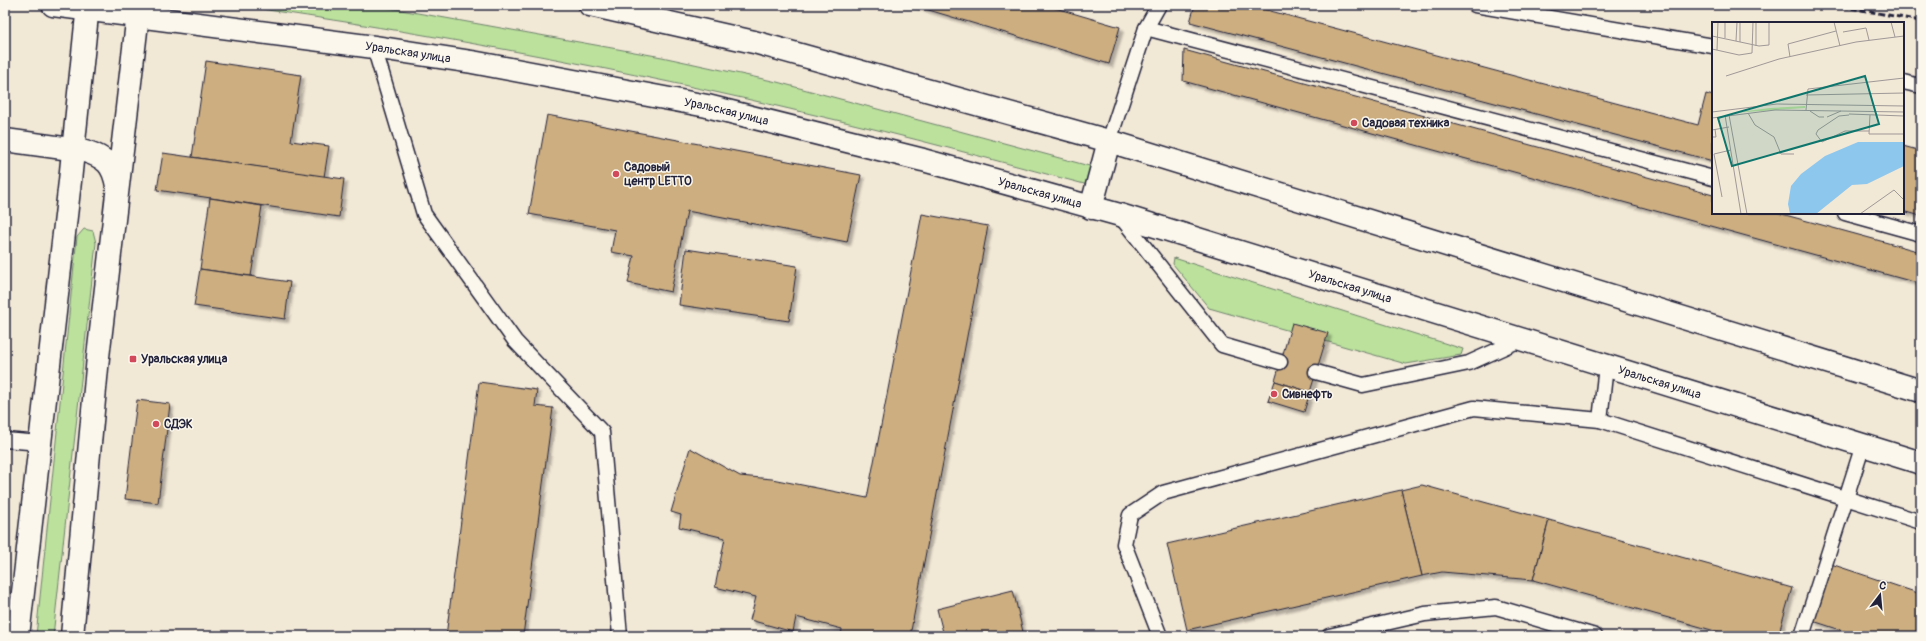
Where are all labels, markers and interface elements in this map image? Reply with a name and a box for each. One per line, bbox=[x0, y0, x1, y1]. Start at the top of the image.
inset map bbox=[1712, 22, 1904, 214]
street label: Уральская улица bbox=[364, 39, 452, 67]
street label: Уральская улица bbox=[683, 95, 770, 129]
place label: Садовая техника bbox=[1362, 116, 1450, 131]
marker: Садовая техника bbox=[1349, 118, 1359, 128]
place label: Садовый центр LETTO bbox=[624, 160, 692, 189]
marker: Садовый центр LETTO bbox=[611, 169, 621, 179]
street label: Уральская улица bbox=[996, 174, 1084, 212]
street label: Уральская улица bbox=[1306, 267, 1394, 307]
place label: Уральская улица bbox=[141, 352, 228, 367]
marker: Уральская улица bbox=[128, 354, 138, 364]
street label: Уральская улица bbox=[1616, 363, 1703, 403]
place label: Сивнефть bbox=[1282, 387, 1333, 402]
marker: Сивнефть bbox=[1269, 389, 1279, 399]
place label: СДЭК bbox=[164, 417, 193, 432]
marker: СДЭК bbox=[151, 419, 161, 429]
north arrow bbox=[1860, 575, 1900, 615]
text: С bbox=[1878, 579, 1888, 593]

